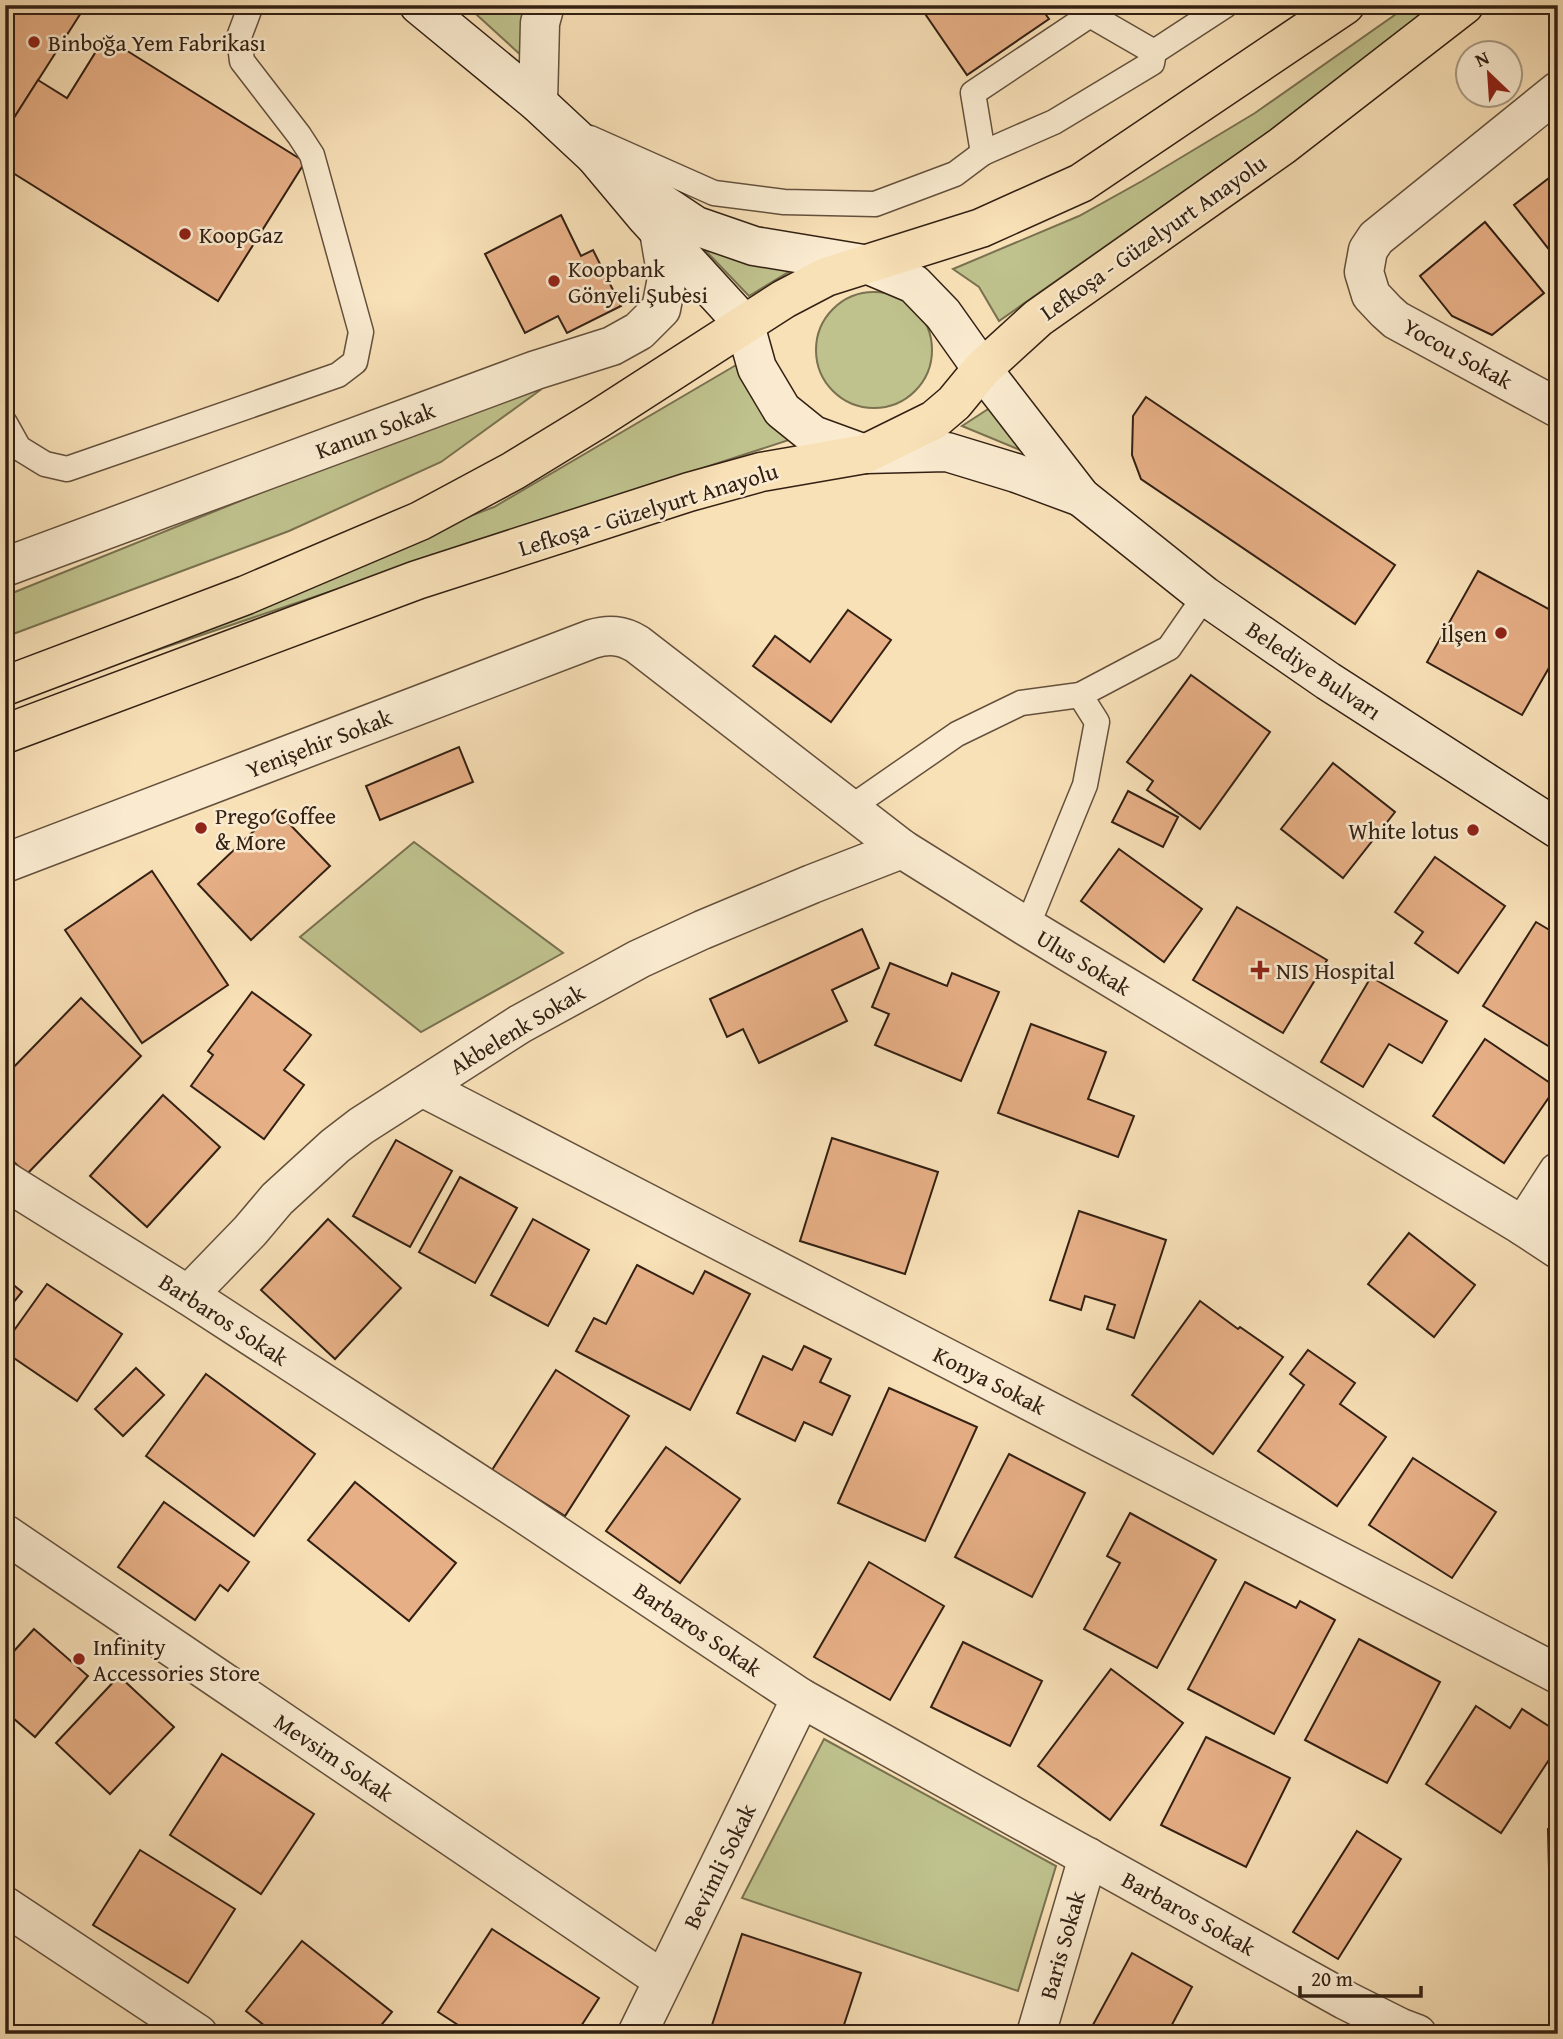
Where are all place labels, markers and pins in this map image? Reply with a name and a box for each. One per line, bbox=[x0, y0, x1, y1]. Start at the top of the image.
place label: Binboğa Yem Fabrikası bbox=[48, 26, 266, 59]
marker: Binboğa Yem Fabrikası bbox=[26, 34, 42, 50]
place label: KoopGaz bbox=[199, 218, 283, 251]
marker: KoopGaz bbox=[177, 226, 193, 242]
place label: Koopbank Gönyeli Şubesi bbox=[568, 252, 708, 311]
marker: Koopbank Gönyeli Şubesi bbox=[546, 273, 562, 289]
place label: İlşen bbox=[1441, 617, 1487, 650]
marker: İlşen bbox=[1493, 625, 1509, 641]
place label: Prego Coffee & More bbox=[215, 799, 336, 858]
place label: White lotus bbox=[1348, 814, 1459, 847]
marker: Prego Coffee & More bbox=[193, 820, 209, 836]
marker: White lotus bbox=[1465, 822, 1481, 838]
place label: NIS Hospital bbox=[1276, 954, 1395, 987]
marker: NIS Hospital bbox=[1250, 960, 1270, 980]
place label: Infinity Accessories Store bbox=[93, 1630, 260, 1689]
marker: Infinity Accessories Store bbox=[71, 1651, 87, 1667]

